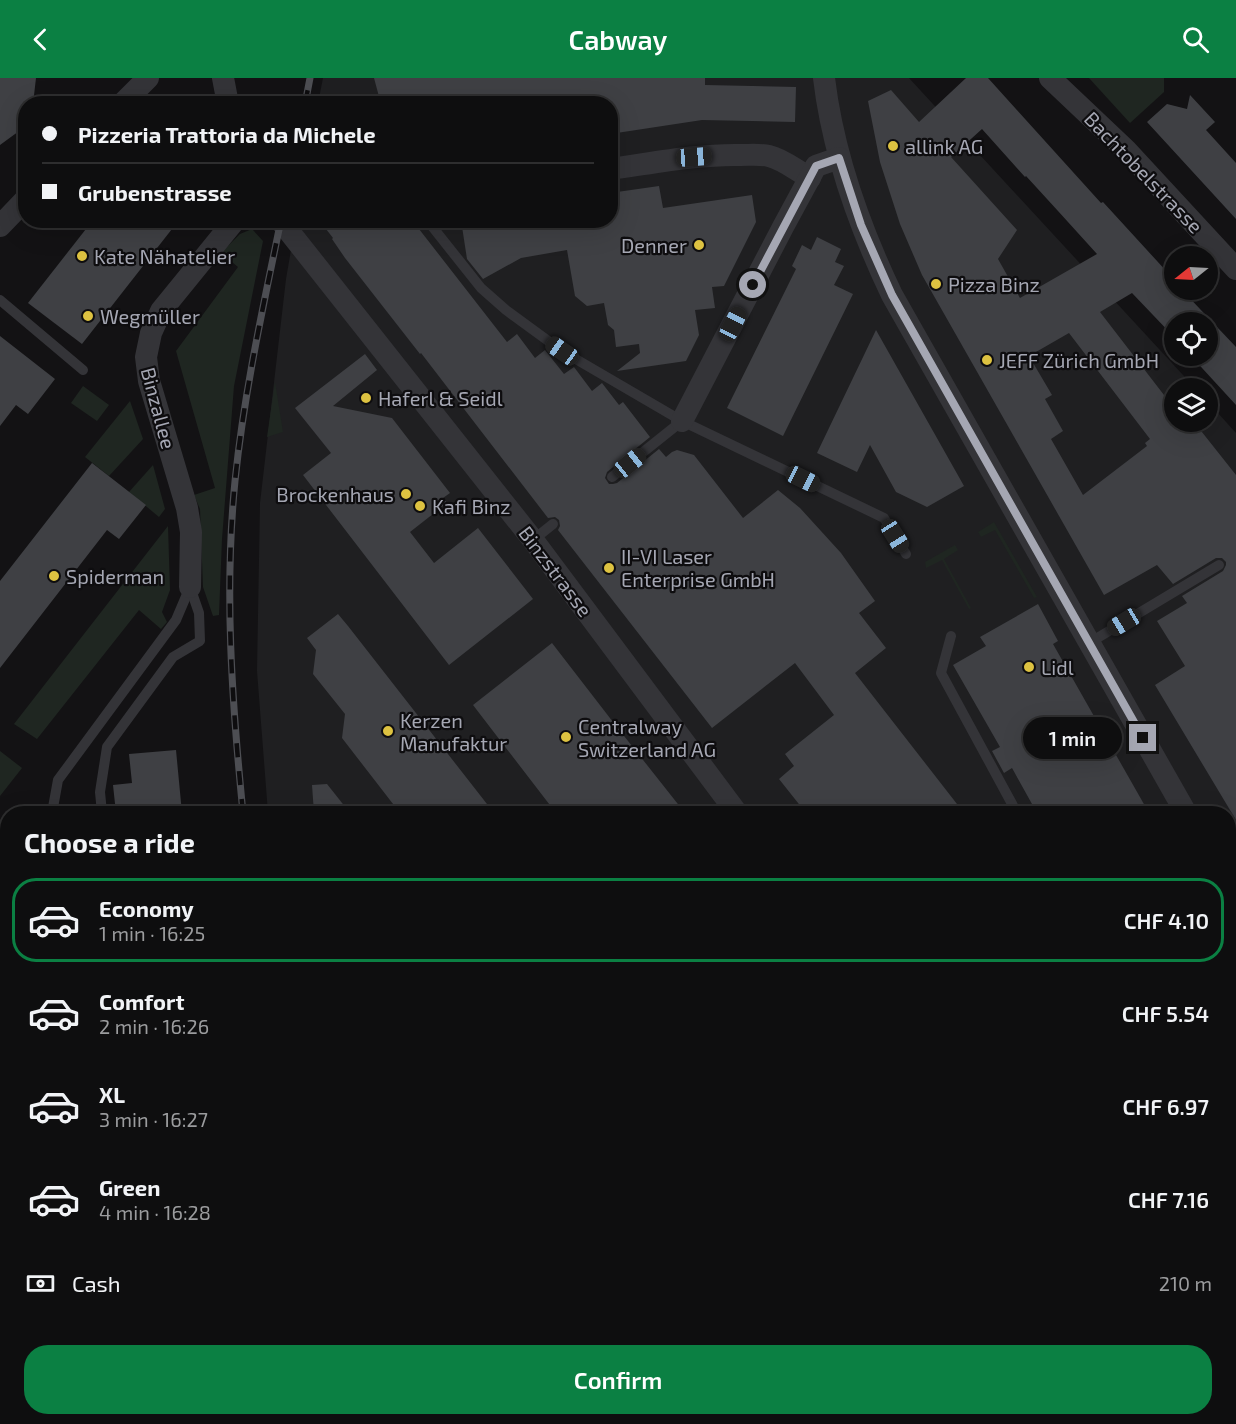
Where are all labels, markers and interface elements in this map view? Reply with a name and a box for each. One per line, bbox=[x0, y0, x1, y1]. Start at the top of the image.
icon: back bbox=[24, 23, 57, 56]
text: Cabway bbox=[569, 23, 667, 55]
icon: search bbox=[1179, 23, 1212, 56]
street label: Bachtobelstrasse bbox=[1080, 106, 1208, 238]
text: Pizzeria Trattoria da Michele bbox=[78, 121, 376, 147]
place label: allink AG bbox=[905, 134, 983, 158]
marker: allink AG bbox=[886, 139, 900, 153]
car bbox=[675, 147, 713, 167]
text: Grubenstrasse bbox=[78, 179, 232, 205]
place label: Denner bbox=[621, 233, 687, 257]
marker: Denner bbox=[692, 238, 706, 252]
place label: Kate Nähatelier bbox=[94, 244, 235, 268]
north arrow bbox=[1164, 246, 1218, 300]
map controls bbox=[1164, 246, 1218, 432]
marker: Kate Nähatelier bbox=[75, 249, 89, 263]
route start bbox=[739, 271, 766, 298]
place label: Pizza Binz bbox=[948, 272, 1040, 296]
marker: Pizza Binz bbox=[929, 277, 943, 291]
place label: Wegmüller bbox=[100, 304, 200, 328]
car bbox=[717, 304, 749, 344]
marker: Wegmüller bbox=[81, 309, 95, 323]
button: locate bbox=[1164, 312, 1218, 366]
car bbox=[542, 333, 582, 369]
place label: JEFF Zürich GmbH bbox=[999, 348, 1159, 372]
marker: JEFF Zürich GmbH bbox=[980, 353, 994, 367]
street label: Binzallee bbox=[137, 365, 181, 451]
button: layers bbox=[1164, 378, 1218, 432]
place label: Haferl & Seidl bbox=[378, 386, 503, 410]
marker: Haferl & Seidl bbox=[359, 391, 373, 405]
car bbox=[610, 445, 650, 481]
car bbox=[783, 463, 823, 495]
place label: Brockenhaus bbox=[276, 482, 394, 506]
marker: Brockenhaus bbox=[399, 487, 413, 501]
place label: Kafi Binz bbox=[432, 494, 511, 518]
marker: Kafi Binz bbox=[413, 499, 427, 513]
car bbox=[878, 516, 912, 556]
street label: Binzstrasse bbox=[514, 521, 598, 621]
place label: II-VI Laser Enterprise GmbH bbox=[621, 544, 775, 591]
marker: II-VI Laser Enterprise GmbH bbox=[602, 561, 616, 575]
place label: Spiderman bbox=[66, 564, 164, 588]
marker: Spiderman bbox=[47, 569, 61, 583]
car bbox=[1104, 605, 1144, 639]
place label: Lidl bbox=[1041, 655, 1074, 679]
marker: Lidl bbox=[1022, 660, 1036, 674]
place label: Kerzen Manufaktur bbox=[400, 708, 507, 755]
place label: Centralway Switzerland AG bbox=[578, 714, 716, 761]
callout: 1 min bbox=[1023, 717, 1122, 759]
marker: Kerzen Manufaktur bbox=[381, 724, 395, 738]
route end bbox=[1129, 724, 1156, 751]
text: 1 min bbox=[1049, 726, 1096, 750]
marker: Centralway Switzerland AG bbox=[559, 730, 573, 744]
text: Choose a ride bbox=[24, 826, 195, 858]
icon: car bbox=[27, 893, 81, 947]
text: Economy bbox=[99, 895, 194, 921]
text: CHF 4.10 bbox=[1124, 907, 1209, 933]
text: 1 min · 16:25 bbox=[99, 921, 205, 945]
icon: car bbox=[27, 986, 81, 1040]
text: Comfort bbox=[99, 988, 184, 1014]
text: CHF 5.54 bbox=[1122, 1000, 1209, 1026]
text: 2 min · 16:26 bbox=[99, 1014, 209, 1038]
icon: car bbox=[27, 1079, 81, 1133]
text: XL bbox=[99, 1081, 125, 1107]
text: CHF 6.97 bbox=[1122, 1093, 1209, 1119]
text: 3 min · 16:27 bbox=[99, 1107, 208, 1131]
icon: car bbox=[27, 1172, 81, 1226]
text: Green bbox=[99, 1174, 161, 1200]
text: CHF 7.16 bbox=[1128, 1186, 1209, 1212]
text: 4 min · 16:28 bbox=[99, 1200, 211, 1224]
icon: cash bbox=[24, 1267, 57, 1300]
text: Cash bbox=[72, 1270, 121, 1296]
text: 210 m bbox=[1159, 1271, 1212, 1295]
button: Confirm bbox=[24, 1345, 1212, 1414]

